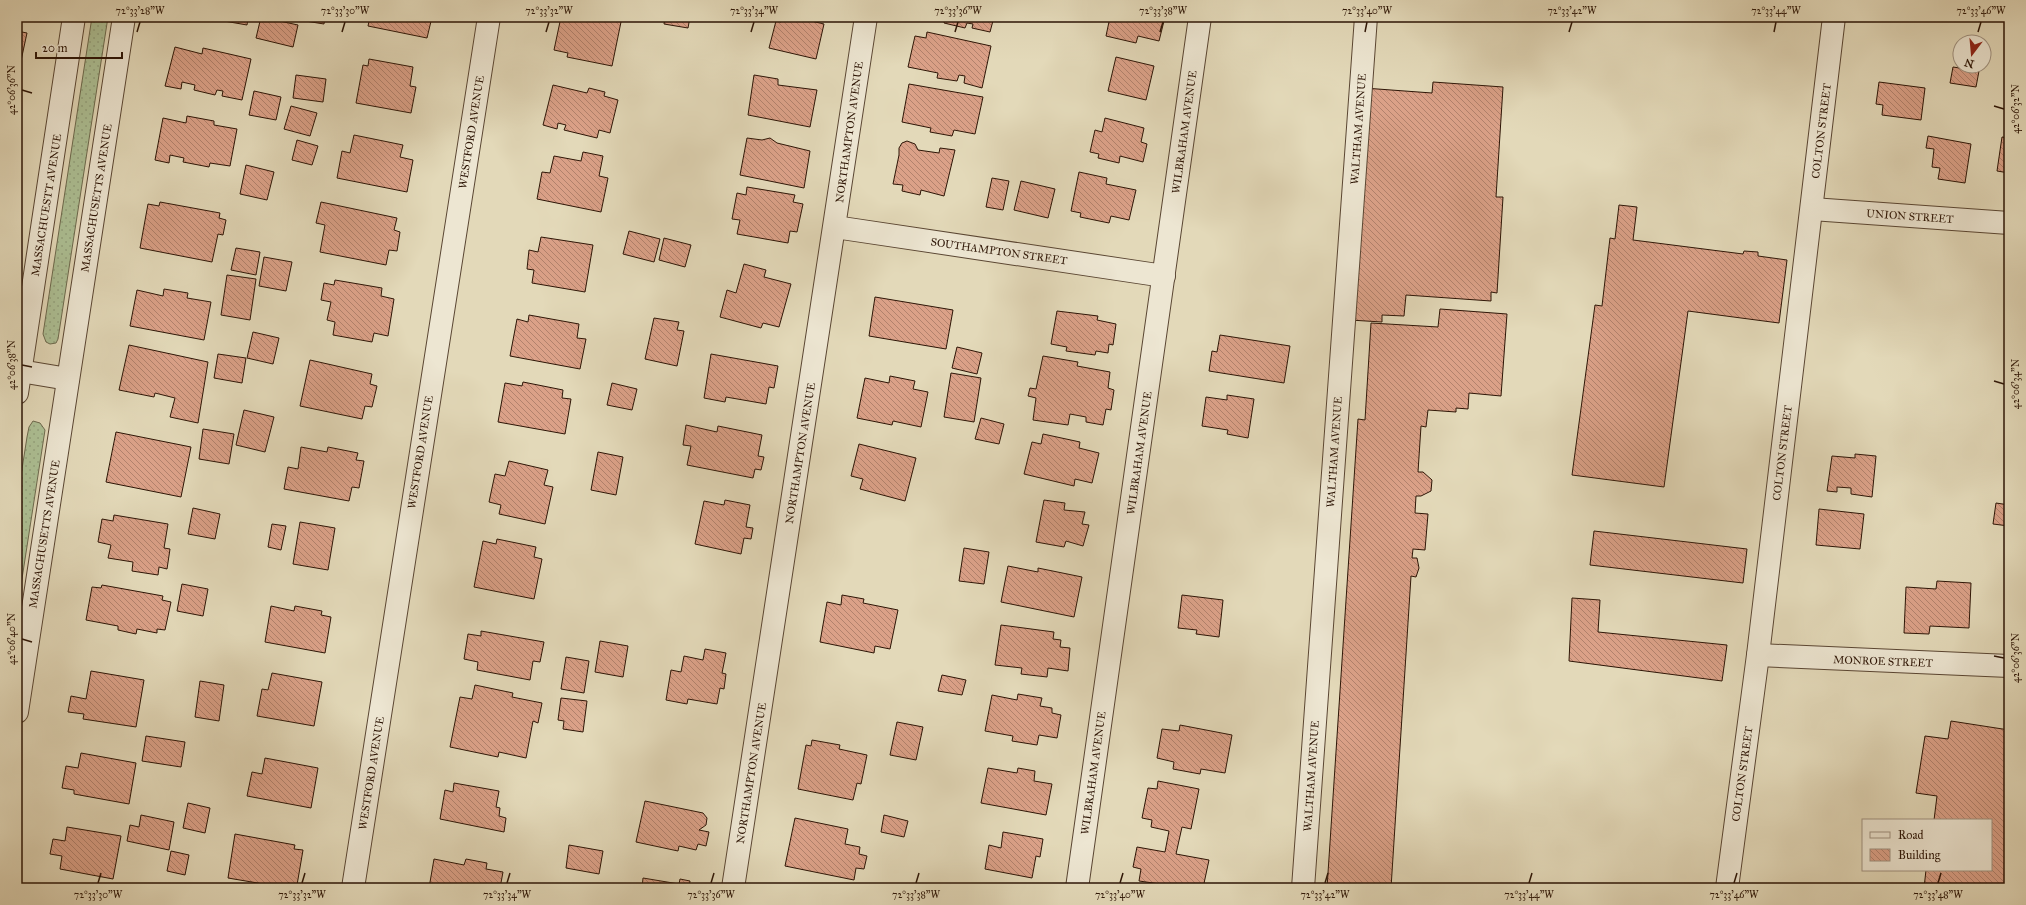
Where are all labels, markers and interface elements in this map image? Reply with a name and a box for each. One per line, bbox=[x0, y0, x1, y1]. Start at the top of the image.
text: 72°33'28"W bbox=[116, 5, 165, 17]
text: 72°33'30"W bbox=[321, 5, 370, 17]
text: 72°33'32"W bbox=[525, 5, 573, 17]
text: 72°33'34"W bbox=[730, 5, 779, 17]
text: 72°33'36"W bbox=[934, 5, 982, 17]
text: 72°33'38"W bbox=[1139, 5, 1187, 17]
text: 72°33'40"W bbox=[1342, 5, 1392, 17]
text: 72°33'42"W bbox=[1547, 5, 1597, 17]
text: 72°33'44"W bbox=[1751, 5, 1801, 17]
text: 72°33'46"W bbox=[1956, 5, 2006, 17]
scale bar bbox=[36, 34, 122, 60]
north arrow bbox=[1952, 34, 1992, 74]
text: 20 m bbox=[42, 41, 68, 55]
text: N bbox=[1962, 55, 1976, 71]
street label: NORTHAMPTON AVENUE bbox=[833, 60, 866, 204]
text: 42°06'36"N bbox=[6, 65, 18, 115]
street label: WILBRAHAM AVENUE bbox=[1169, 70, 1200, 195]
street label: WALTHAM AVENUE bbox=[1348, 73, 1369, 185]
street label: WESTFORD AVENUE bbox=[456, 74, 487, 190]
street label: COLTON STREET bbox=[1809, 82, 1834, 179]
text: 42°06'32"N bbox=[2010, 84, 2022, 134]
street label: MASSACHUSETTS AVENUE bbox=[78, 123, 115, 273]
street label: MASSACHUESTT AVENUE bbox=[29, 133, 64, 277]
street label: UNION STREET bbox=[1866, 207, 1954, 226]
street label: SOUTHAMPTON STREET bbox=[930, 235, 1069, 268]
text: 42°06'38"N bbox=[6, 339, 18, 390]
text: 42°06'34"N bbox=[2010, 358, 2022, 409]
street label: NORTHAMPTON AVENUE bbox=[783, 381, 818, 525]
street label: WILBRAHAM AVENUE bbox=[1124, 391, 1155, 516]
street label: WESTFORD AVENUE bbox=[405, 394, 436, 510]
street label: WALTHAM AVENUE bbox=[1324, 396, 1345, 508]
street label: COLTON STREET bbox=[1770, 404, 1795, 501]
street label: MASSACHUSETTS AVENUE bbox=[26, 459, 63, 609]
text: 42°06'40"N bbox=[6, 612, 18, 665]
text: 42°06'36"N bbox=[2010, 633, 2022, 683]
street label: MONROE STREET bbox=[1833, 653, 1933, 670]
street label: NORTHAMPTON AVENUE bbox=[734, 701, 769, 845]
street label: WILBRAHAM AVENUE bbox=[1078, 711, 1109, 836]
street label: WESTFORD AVENUE bbox=[356, 715, 387, 831]
street label: WALTHAM AVENUE bbox=[1301, 720, 1322, 832]
street label: COLTON STREET bbox=[1729, 725, 1756, 822]
legend bbox=[1862, 819, 1992, 871]
text: Road bbox=[1898, 828, 1924, 842]
text: Building bbox=[1898, 848, 1941, 863]
text: 72°33'30"W bbox=[74, 889, 123, 901]
text: 72°33'32"W bbox=[278, 889, 326, 901]
text: 72°33'34"W bbox=[483, 889, 532, 901]
text: 72°33'36"W bbox=[687, 889, 735, 901]
text: 72°33'38"W bbox=[892, 889, 940, 901]
text: 72°33'40"W bbox=[1095, 889, 1145, 901]
text: 72°33'42"W bbox=[1300, 889, 1350, 901]
text: 72°33'44"W bbox=[1504, 889, 1554, 901]
text: 72°33'46"W bbox=[1709, 889, 1759, 901]
text: 72°33'48"W bbox=[1913, 889, 1963, 901]

